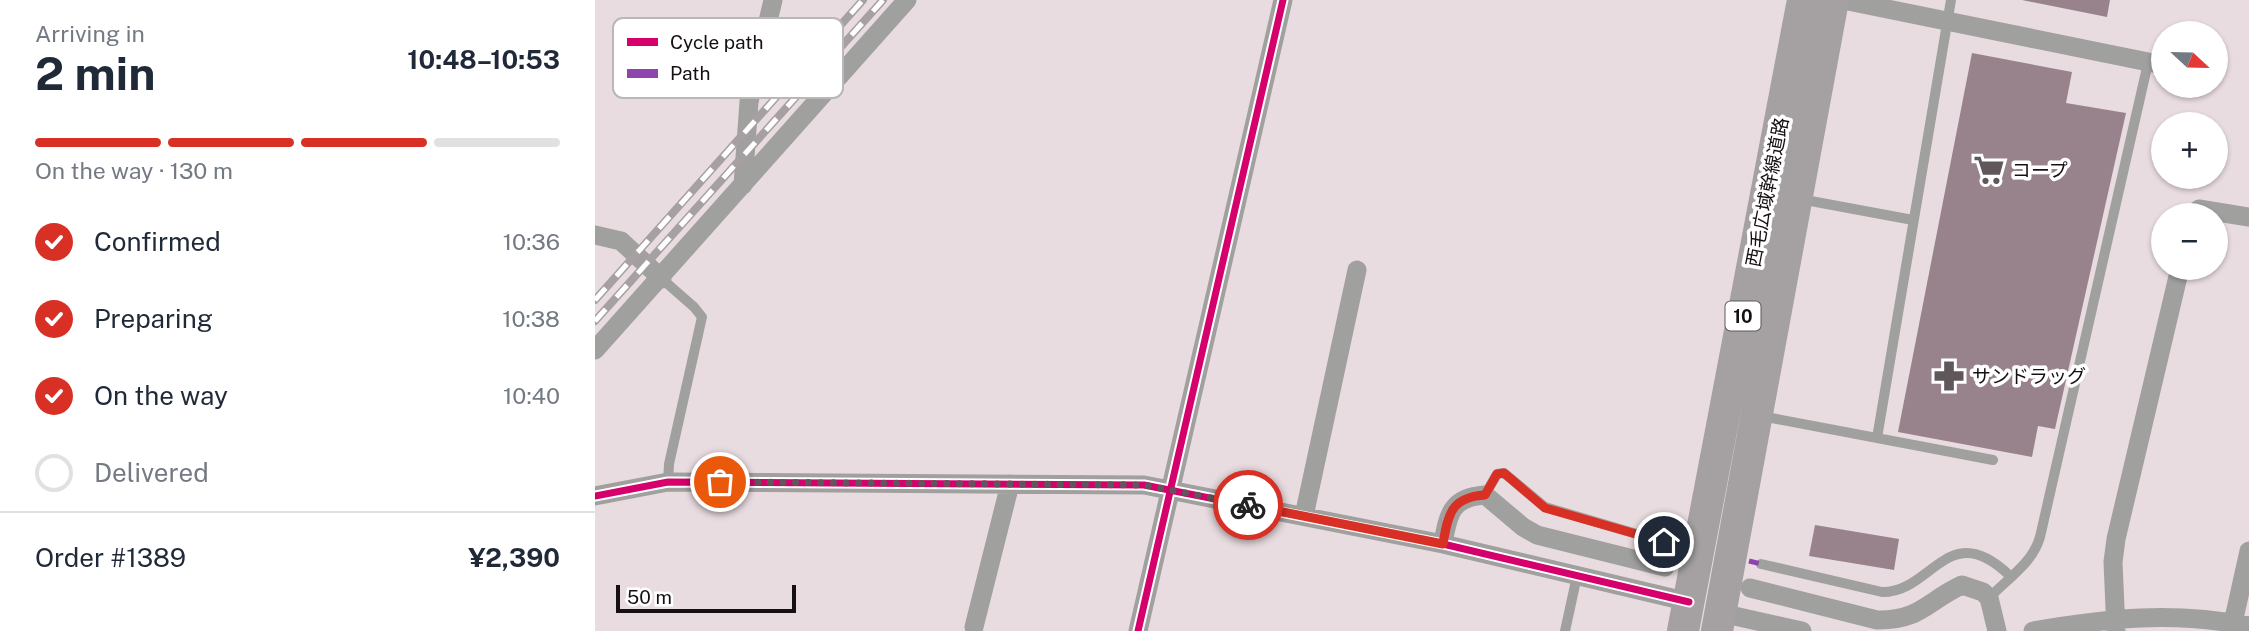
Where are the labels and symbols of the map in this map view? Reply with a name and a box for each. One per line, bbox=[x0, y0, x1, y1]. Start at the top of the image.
legend bbox=[613, 18, 843, 98]
north arrow bbox=[2151, 21, 2228, 98]
text: Cycle path bbox=[670, 31, 763, 53]
text: Path bbox=[670, 62, 710, 84]
street label: 西毛広域幹線道路 bbox=[1742, 115, 1792, 269]
supermarket icon: コープ bbox=[1972, 153, 2006, 187]
place label: コープ bbox=[2012, 159, 2068, 181]
road number: 10 bbox=[1725, 302, 1761, 330]
pharmacy icon: サンドラッグ bbox=[1932, 359, 1966, 393]
place label: サンドラッグ bbox=[1972, 365, 2086, 387]
pin bbox=[690, 452, 750, 512]
courier bbox=[1213, 470, 1283, 540]
pin bbox=[1634, 512, 1694, 572]
scale bar bbox=[616, 582, 796, 614]

